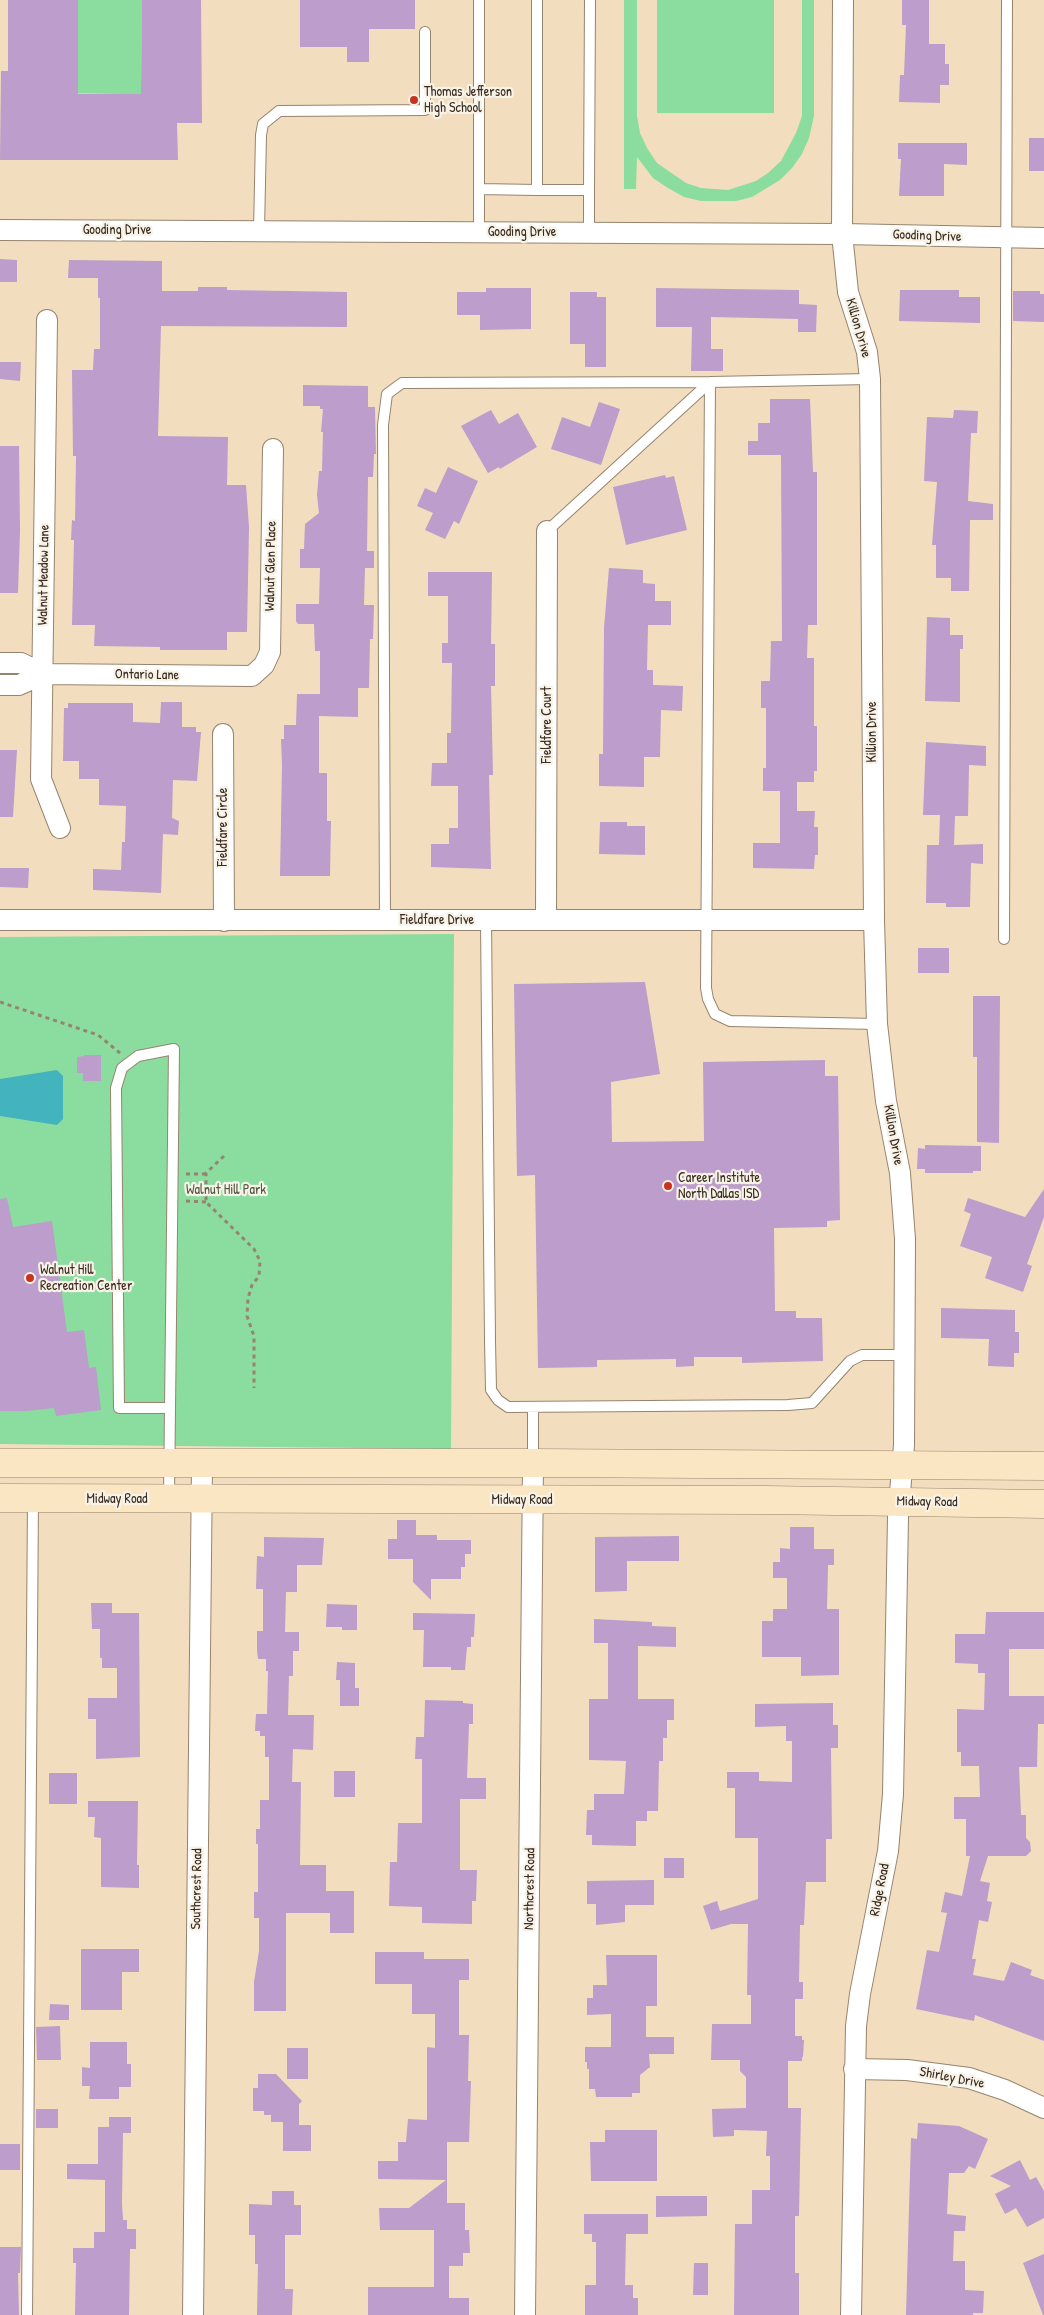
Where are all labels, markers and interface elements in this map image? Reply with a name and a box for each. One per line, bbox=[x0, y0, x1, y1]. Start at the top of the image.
place label: Thomas Jefferson High School bbox=[424, 84, 512, 116]
marker: Thomas Jefferson High School bbox=[408, 94, 420, 106]
street label: Gooding Drive bbox=[83, 222, 151, 238]
street label: Gooding Drive bbox=[488, 224, 556, 240]
street label: Gooding Drive bbox=[892, 226, 962, 246]
street label: Killion Drive bbox=[841, 296, 875, 360]
street label: Walnut Glen Place bbox=[262, 521, 280, 611]
street label: Walnut Meadow Lane bbox=[35, 525, 53, 625]
street label: Ontario Lane bbox=[115, 666, 179, 684]
street label: Fieldfare Court bbox=[539, 687, 555, 763]
street label: Killion Drive bbox=[864, 701, 880, 763]
street label: Fieldfare Circle bbox=[215, 788, 231, 866]
street label: Fieldfare Drive bbox=[400, 912, 474, 928]
street label: Killion Drive bbox=[879, 1103, 907, 1167]
place label: Career Institute North Dallas ISD bbox=[678, 1170, 760, 1202]
marker: Career Institute North Dallas ISD bbox=[662, 1180, 674, 1192]
park label: Walnut Hill Park bbox=[186, 1182, 266, 1198]
place label: Walnut Hill Recreation Center bbox=[40, 1262, 132, 1294]
marker: Walnut Hill Recreation Center bbox=[24, 1272, 36, 1284]
street label: Midway Road bbox=[87, 1491, 147, 1507]
street label: Midway Road bbox=[492, 1492, 552, 1508]
street label: Midway Road bbox=[896, 1493, 958, 1511]
street label: Southcrest Road bbox=[188, 1848, 206, 1930]
street label: Northcrest Road bbox=[521, 1848, 539, 1930]
street label: Ridge Road bbox=[867, 1862, 893, 1918]
street label: Shirley Drive bbox=[918, 2063, 986, 2093]

